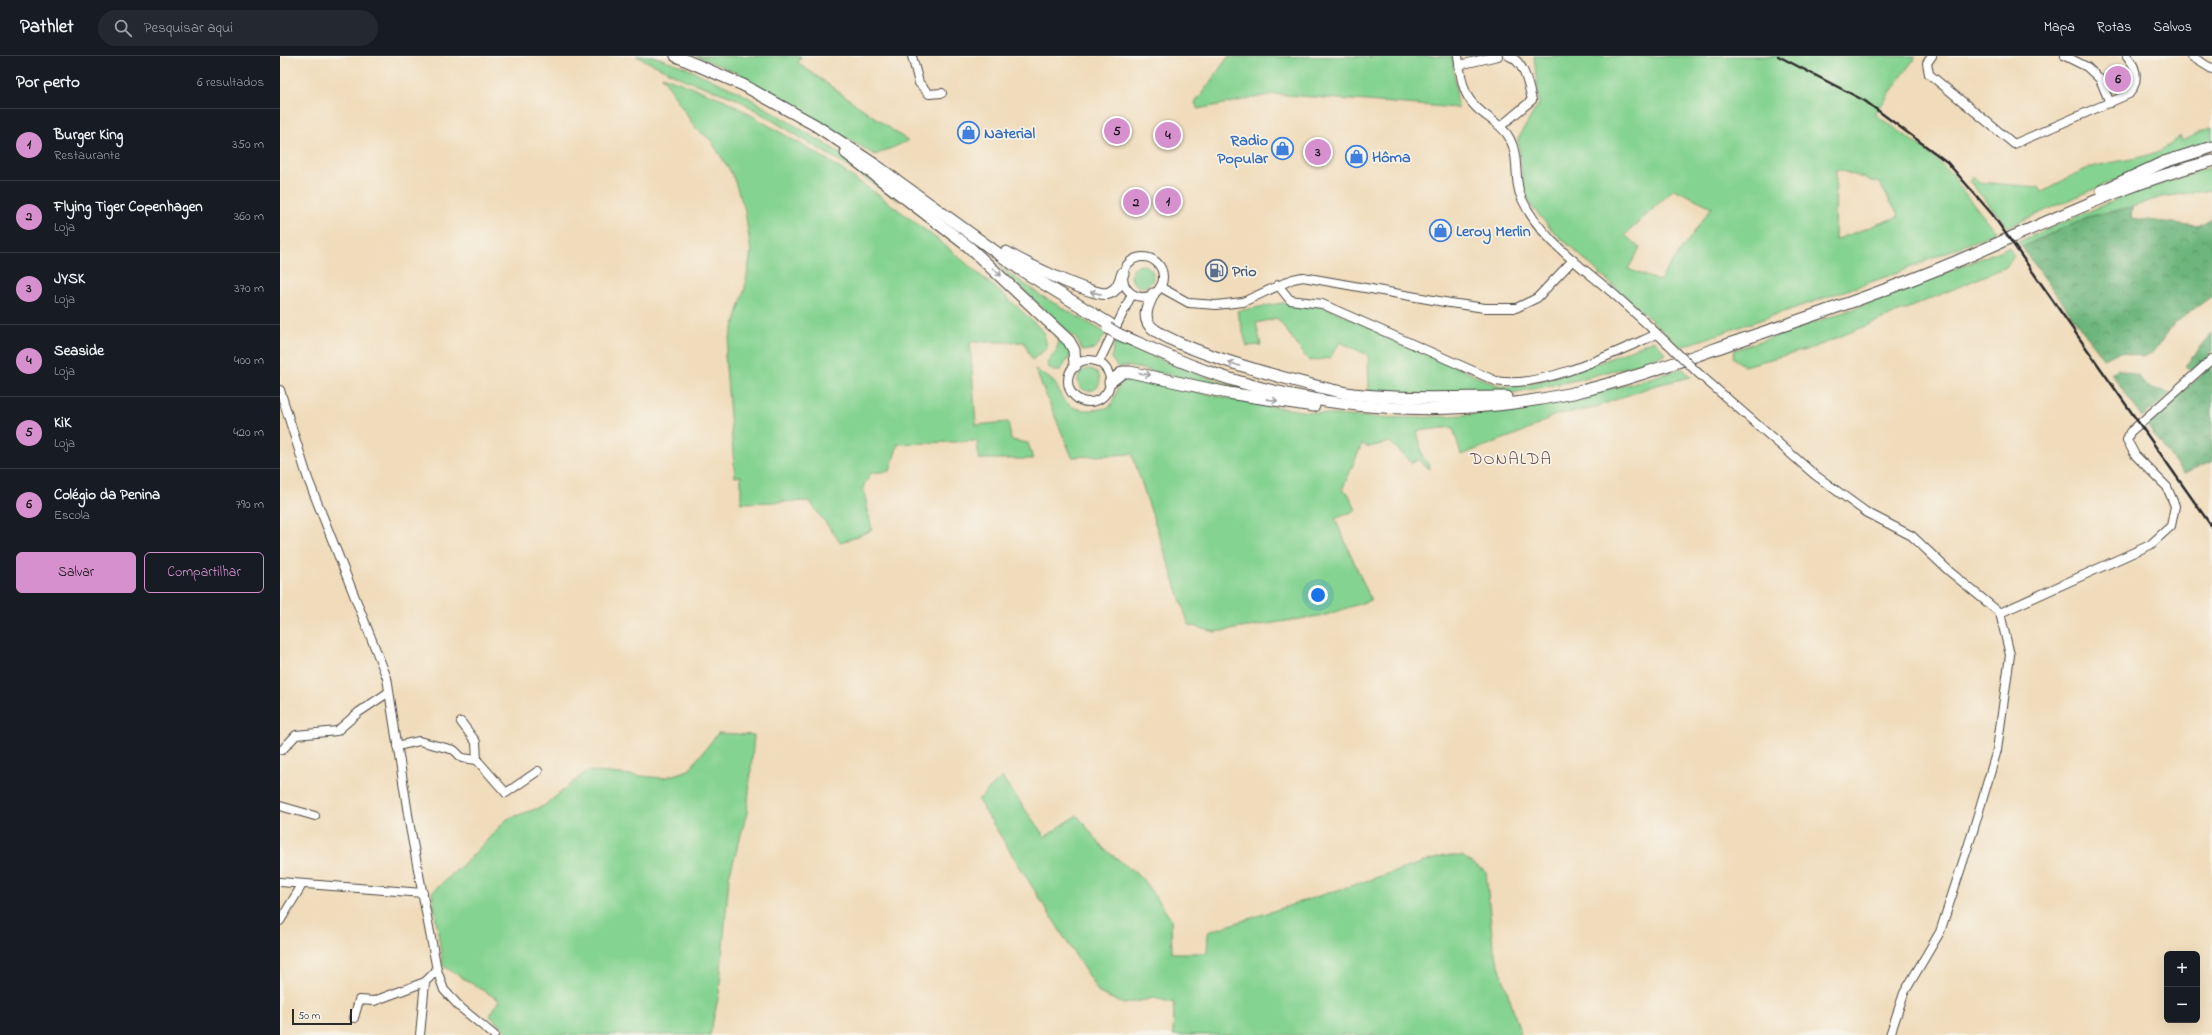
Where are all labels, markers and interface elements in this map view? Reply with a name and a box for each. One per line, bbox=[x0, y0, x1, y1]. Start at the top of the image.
search box bbox=[98, 10, 378, 46]
text: Pathlet bbox=[20, 14, 74, 41]
icon: search bbox=[112, 17, 134, 39]
text: Pesquisar aqui bbox=[144, 17, 233, 39]
text: Mapa bbox=[2044, 17, 2075, 38]
text: Rotas bbox=[2097, 17, 2131, 38]
text: Salvos bbox=[2153, 17, 2192, 38]
pin: 6 bbox=[2105, 64, 2131, 94]
text: Por perto bbox=[16, 70, 80, 95]
text: 6 resultados bbox=[197, 73, 264, 92]
pin: 5 bbox=[1104, 116, 1130, 146]
shop icon: Naterial bbox=[956, 119, 982, 145]
pin: 4 bbox=[1155, 120, 1181, 150]
place label: Naterial bbox=[984, 122, 1035, 146]
text: Burger King bbox=[54, 124, 123, 146]
place label: Radio Popular bbox=[1217, 129, 1269, 171]
text: 1 bbox=[27, 135, 31, 154]
text: 350 m bbox=[232, 135, 264, 154]
shop icon: Radio Popular bbox=[1270, 135, 1296, 161]
pin: 3 bbox=[1305, 137, 1331, 167]
shop icon: Hôma bbox=[1343, 143, 1369, 169]
text: Restaurante bbox=[54, 146, 120, 165]
place label: Hôma bbox=[1372, 146, 1411, 170]
pin: 1 bbox=[1155, 186, 1181, 216]
pin: 2 bbox=[1123, 187, 1149, 217]
text: Flying Tiger Copenhagen bbox=[54, 196, 203, 218]
text: 2 bbox=[26, 207, 32, 226]
text: 360 m bbox=[234, 207, 264, 226]
shop icon: Leroy Merlin bbox=[1427, 217, 1453, 243]
text: Loja bbox=[54, 218, 75, 237]
place label: Leroy Merlin bbox=[1456, 220, 1531, 245]
fuel station icon: Prio bbox=[1204, 257, 1230, 283]
place label: Prio bbox=[1232, 260, 1256, 284]
one-way arrow bbox=[992, 267, 1002, 276]
text: JYSK bbox=[54, 268, 85, 290]
text: 3 bbox=[26, 279, 32, 298]
text: 370 m bbox=[234, 279, 264, 298]
one-way arrow bbox=[1089, 288, 1102, 296]
text: Loja bbox=[54, 290, 75, 309]
text: Seaside bbox=[54, 340, 104, 362]
text: 4 bbox=[26, 351, 32, 370]
text: 400 m bbox=[234, 351, 264, 370]
one-way arrow bbox=[1228, 360, 1241, 367]
text: Loja bbox=[54, 362, 75, 381]
one-way arrow bbox=[1138, 370, 1151, 378]
one-way arrow bbox=[1265, 396, 1278, 404]
text: KiK bbox=[54, 412, 71, 434]
text: 5 bbox=[25, 423, 33, 442]
text: 420 m bbox=[233, 423, 264, 442]
text: Loja bbox=[54, 434, 75, 453]
district label: DONALDA bbox=[1469, 447, 1552, 472]
text: Colégio da Penina bbox=[54, 484, 160, 506]
text: 6 bbox=[26, 495, 32, 514]
text: 790 m bbox=[236, 495, 264, 514]
text: Escola bbox=[54, 506, 90, 525]
button: Salvar bbox=[16, 552, 136, 593]
button: Compartilhar bbox=[144, 552, 264, 593]
your location bbox=[1308, 585, 1328, 605]
map controls bbox=[2164, 951, 2200, 1023]
button: + bbox=[2164, 951, 2200, 987]
button: − bbox=[2164, 987, 2200, 1023]
scale bar bbox=[292, 1007, 352, 1026]
text: 50 m bbox=[298, 1008, 320, 1024]

